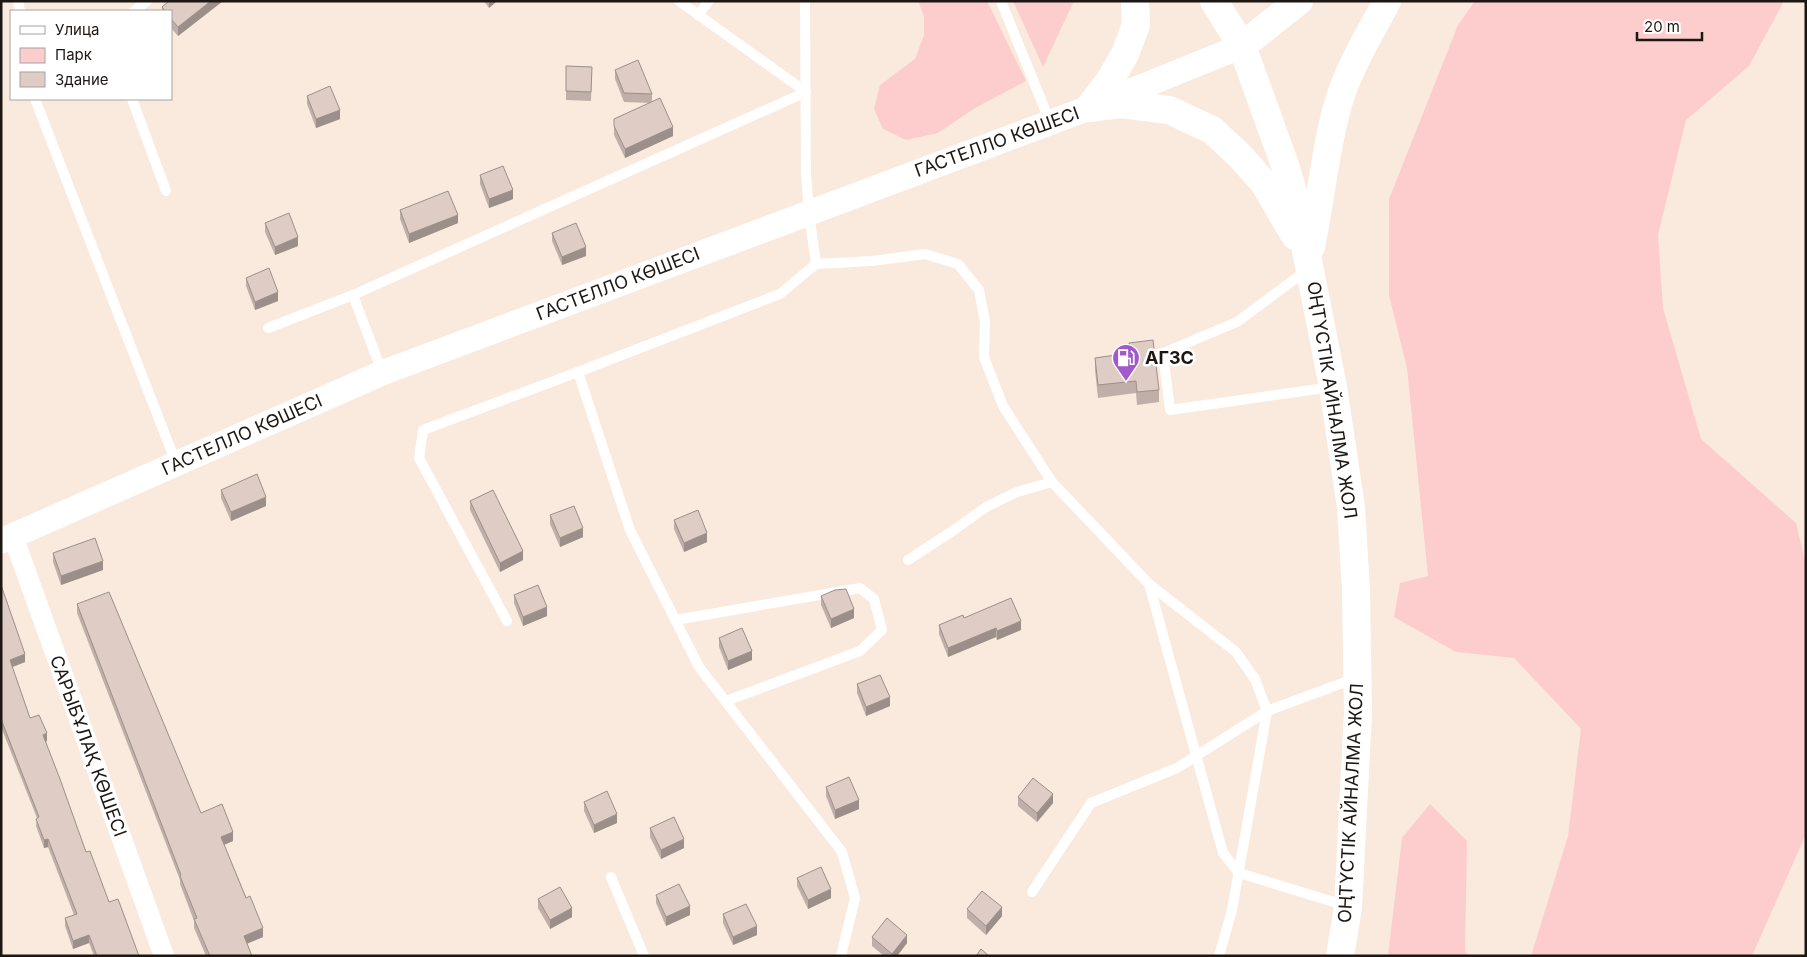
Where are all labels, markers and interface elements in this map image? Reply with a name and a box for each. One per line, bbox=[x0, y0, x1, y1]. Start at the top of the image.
legend bbox=[10, 10, 172, 100]
scale bar bbox=[1637, 10, 1702, 42]
text: 20 m bbox=[1644, 17, 1680, 36]
text: Улица bbox=[55, 20, 99, 39]
text: Парк bbox=[55, 45, 92, 64]
text: Здание bbox=[55, 70, 109, 89]
street label: ГАСТЕЛЛО КӨШЕСІ bbox=[912, 102, 1082, 181]
street label: ГАСТЕЛЛО КӨШЕСІ bbox=[533, 243, 702, 324]
street label: ОҢТҮСТІК АЙНАЛМА ЖОЛ bbox=[1303, 280, 1363, 520]
fuel station icon: АГЗС bbox=[1111, 343, 1141, 382]
place label: АГЗС bbox=[1145, 347, 1194, 368]
street label: ГАСТЕЛЛО КӨШЕСІ bbox=[158, 390, 325, 479]
street label: САРЫБҰЛАҚ КӨШЕСІ bbox=[46, 652, 131, 839]
street label: ОҢТҮСТІК АЙНАЛМА ЖОЛ bbox=[1333, 683, 1367, 923]

